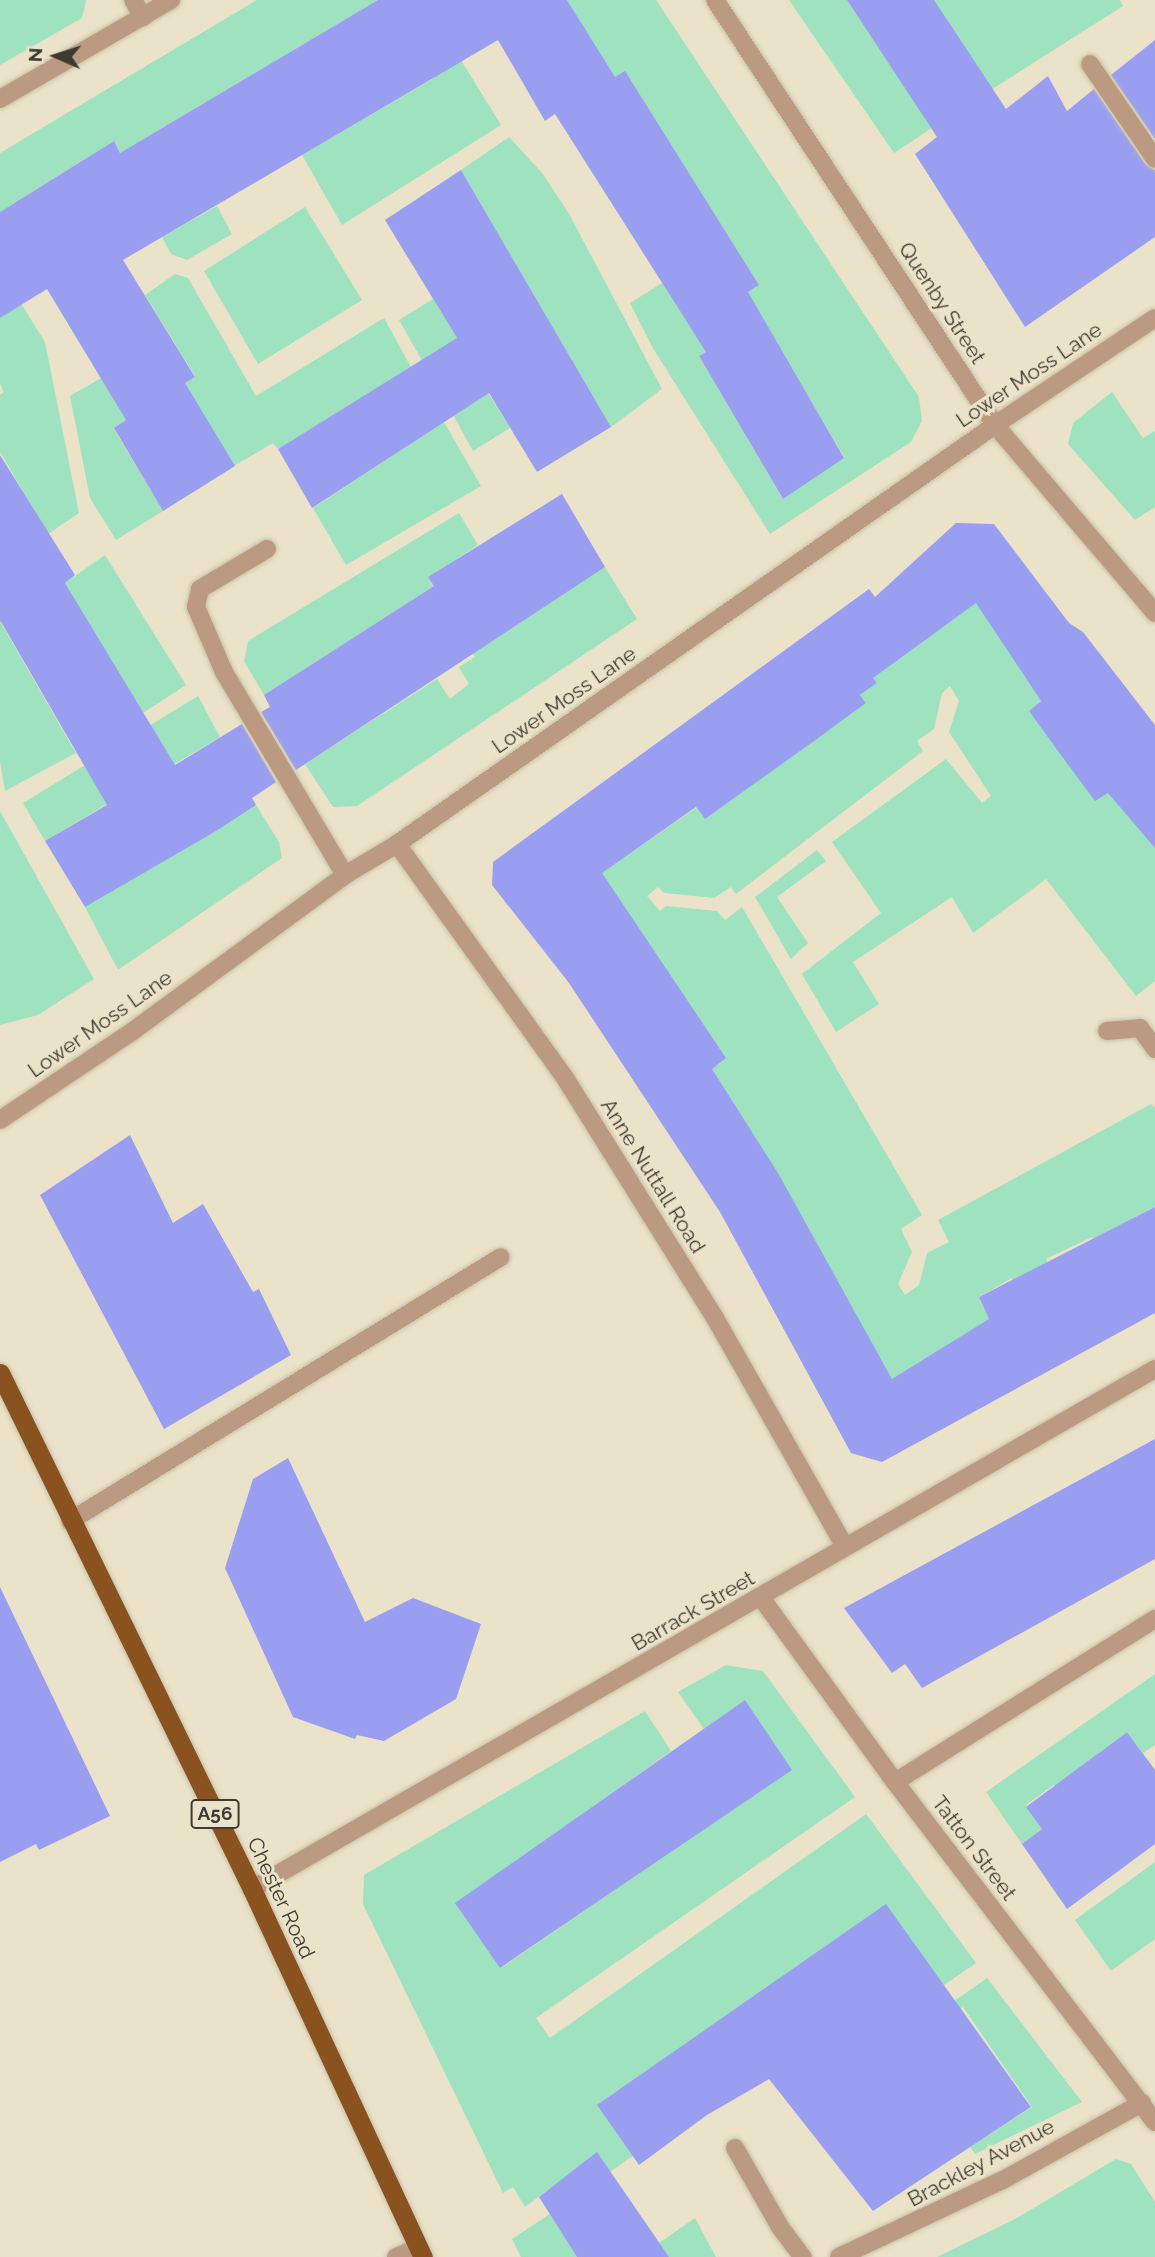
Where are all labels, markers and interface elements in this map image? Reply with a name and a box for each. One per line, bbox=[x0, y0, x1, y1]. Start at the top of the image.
north arrow bbox=[21, 21, 91, 91]
text: N bbox=[24, 47, 46, 63]
street label: Quenby Street bbox=[893, 237, 991, 369]
street label: Lower Moss Lane bbox=[951, 317, 1107, 433]
street label: Lower Moss Lane bbox=[487, 641, 641, 759]
street label: Lower Moss Lane bbox=[23, 965, 177, 1083]
street label: Anne Nuttall Road bbox=[595, 1094, 711, 1258]
street label: Barrack Street bbox=[627, 1566, 759, 1656]
street label: Tatton Street bbox=[927, 1791, 1021, 1905]
road number: A56 bbox=[190, 1798, 240, 1830]
street label: Chester Road bbox=[242, 1833, 320, 1963]
street label: Brackley Avenue bbox=[903, 2113, 1059, 2213]

